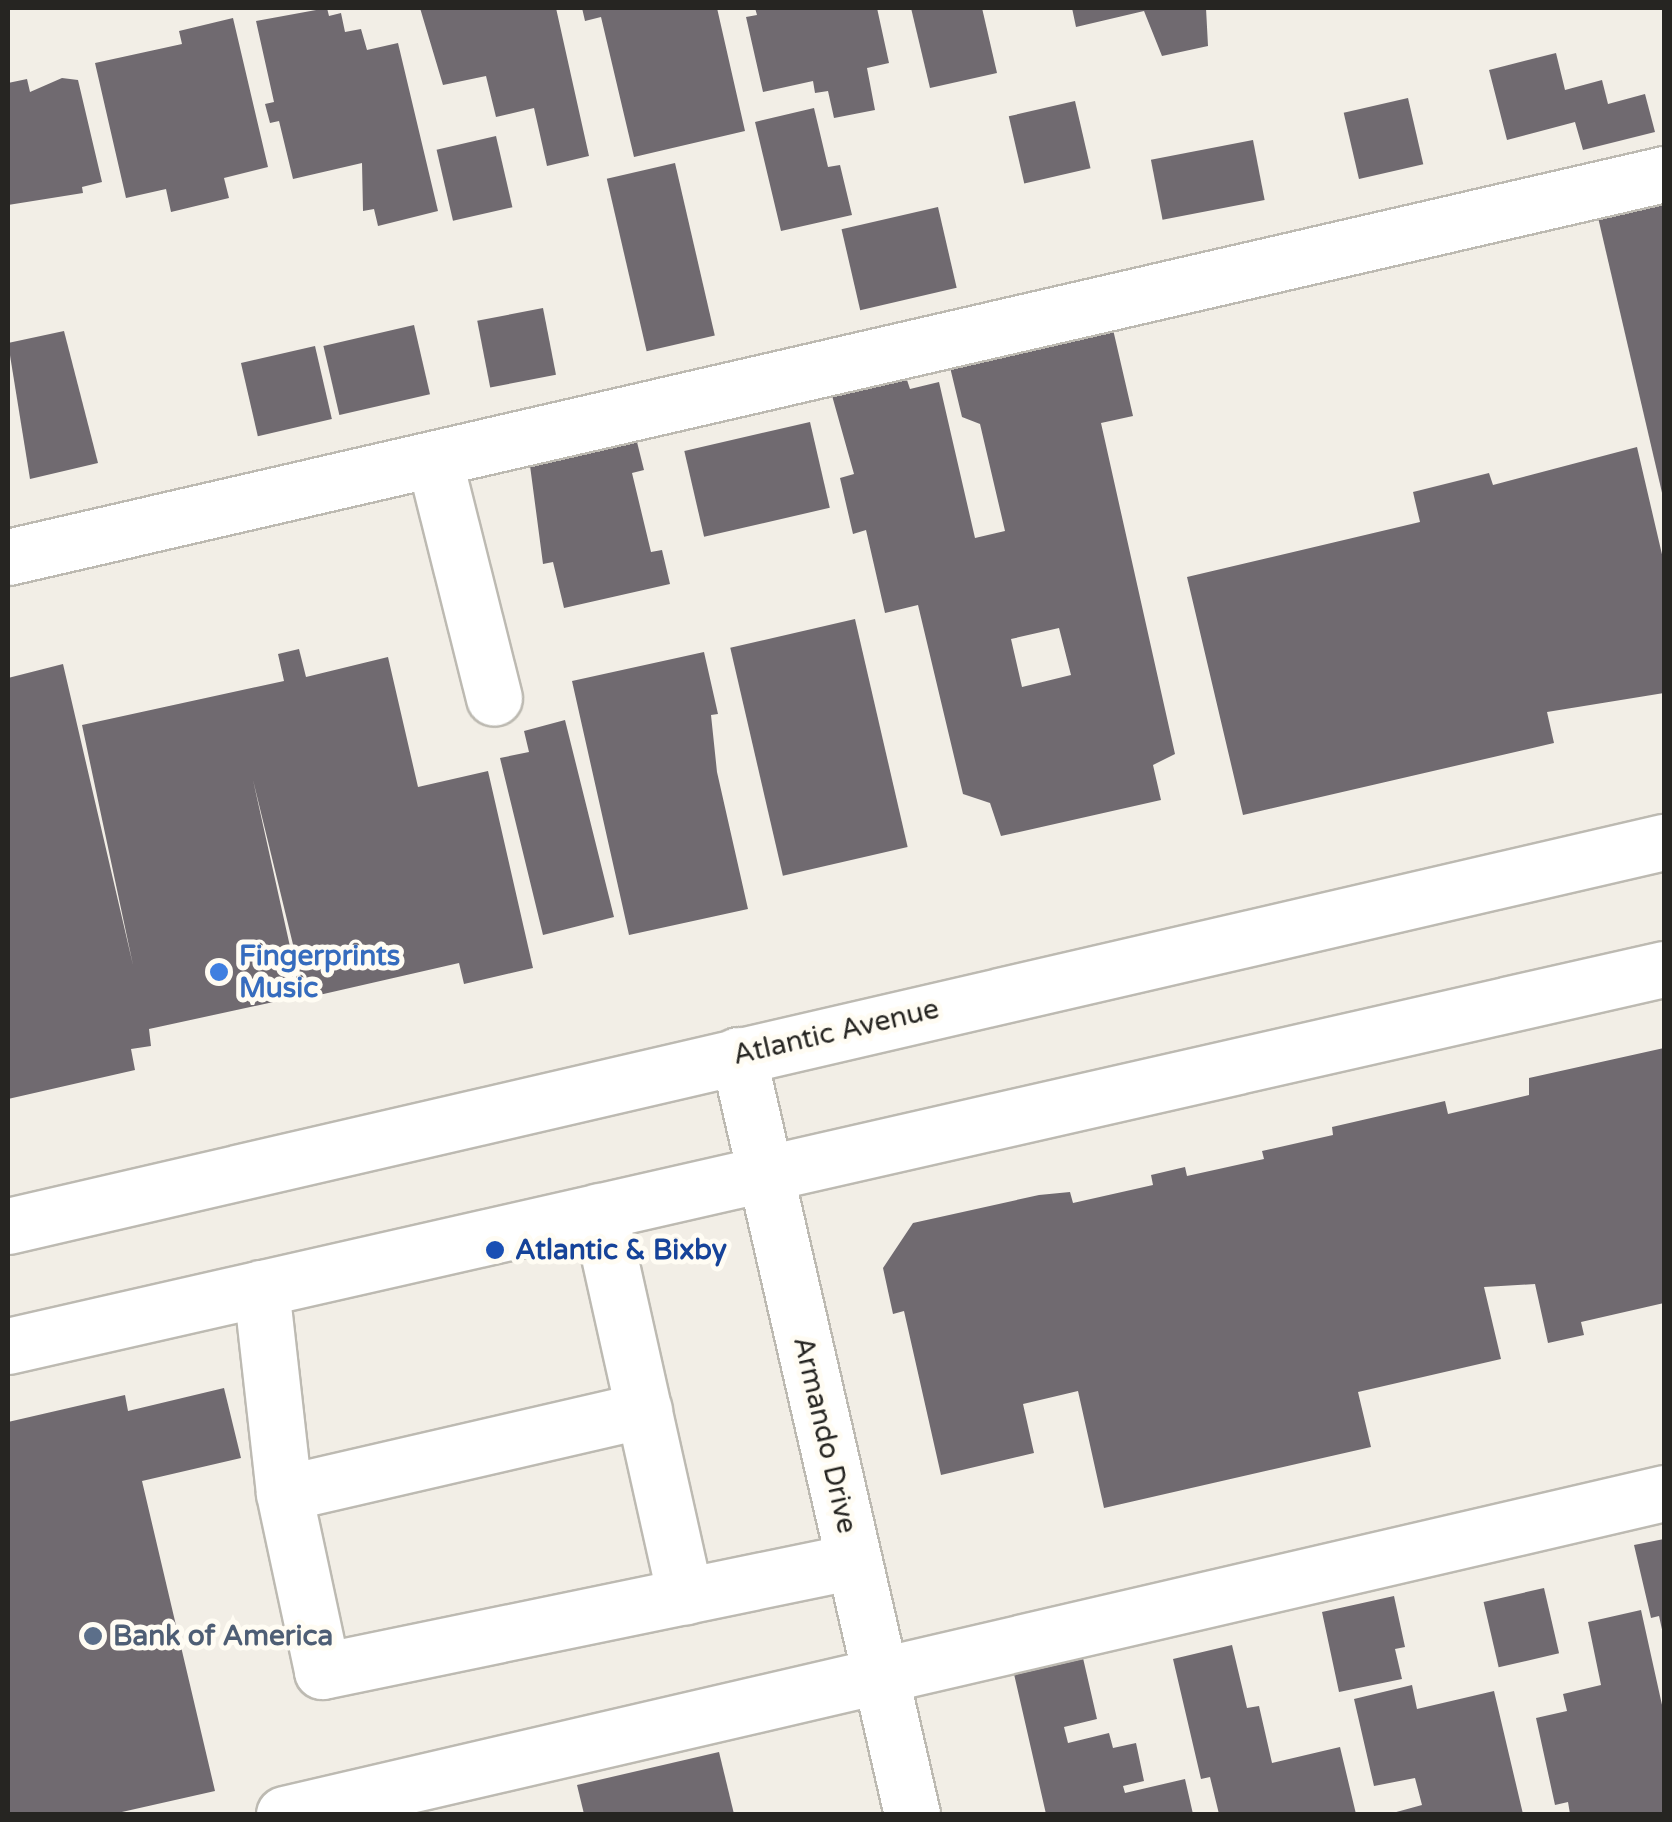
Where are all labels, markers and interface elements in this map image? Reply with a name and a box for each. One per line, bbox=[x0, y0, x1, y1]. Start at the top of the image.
place label: Fingerprints Music bbox=[239, 939, 400, 1005]
marker: Fingerprints Music bbox=[208, 961, 230, 983]
street label: Atlantic Avenue bbox=[730, 992, 942, 1072]
place label: Atlantic & Bixby bbox=[515, 1233, 727, 1267]
marker: Atlantic & Bixby bbox=[484, 1239, 506, 1261]
street label: Armando Drive bbox=[786, 1333, 864, 1537]
place label: Bank of America bbox=[113, 1619, 333, 1653]
marker: Bank of America bbox=[82, 1625, 104, 1647]

